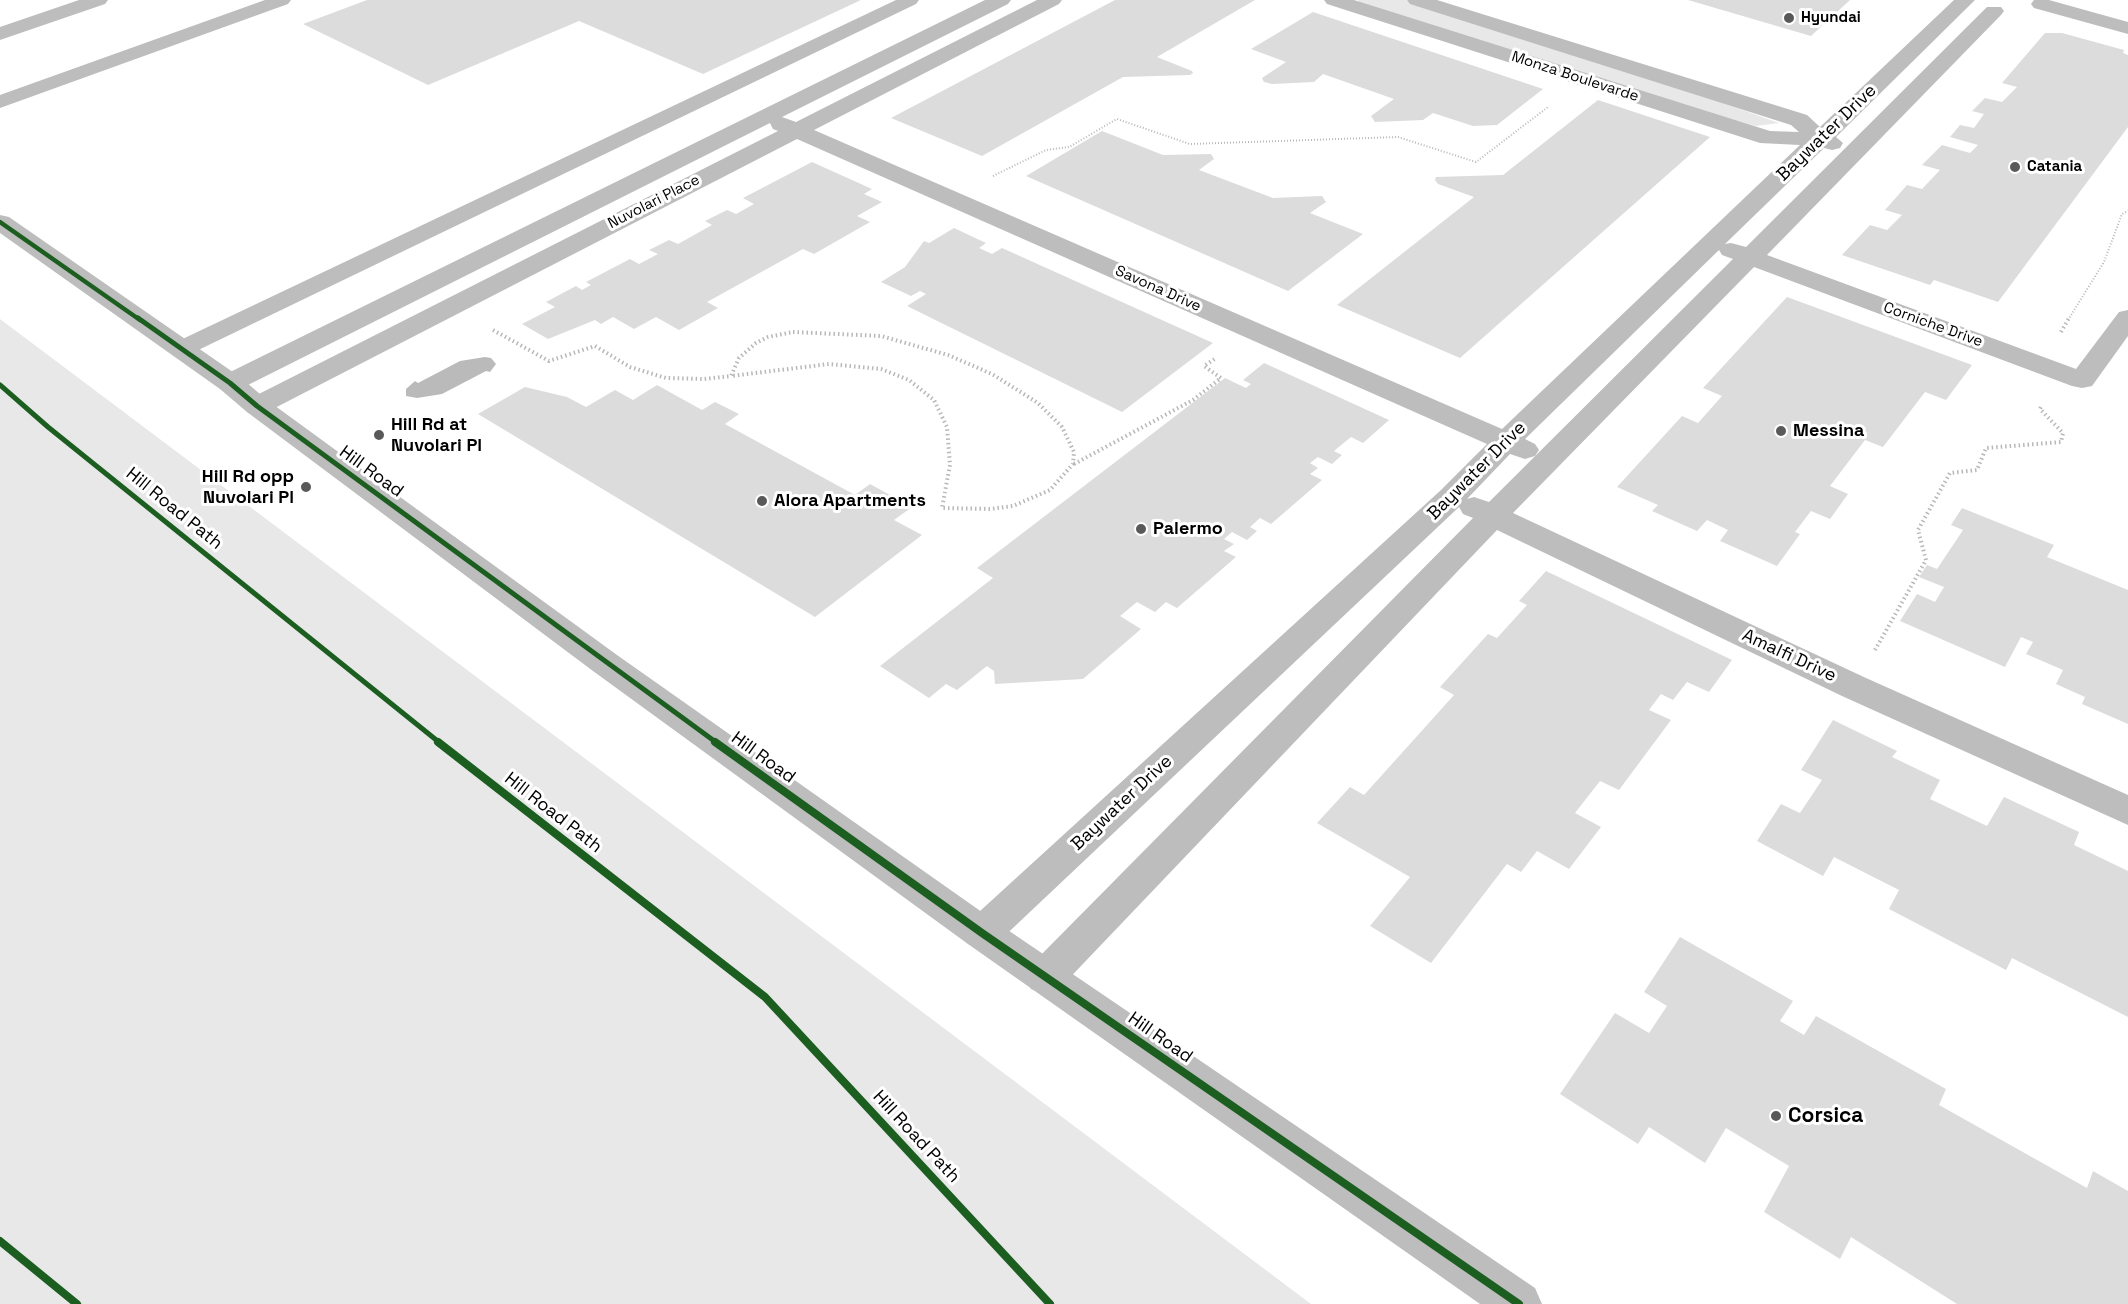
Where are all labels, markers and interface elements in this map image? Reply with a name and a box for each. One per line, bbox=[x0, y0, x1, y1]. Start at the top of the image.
place label: Hyundai bbox=[1801, 9, 1861, 27]
marker: Hyundai bbox=[1782, 11, 1796, 25]
street label: Monza Boulevarde bbox=[1509, 48, 1641, 106]
street label: Baywater Drive bbox=[1773, 80, 1881, 186]
place label: Catania bbox=[2027, 158, 2082, 176]
marker: Catania bbox=[2008, 160, 2022, 174]
street label: Nuvolari Place bbox=[605, 171, 703, 233]
street label: Savona Drive bbox=[1112, 262, 1204, 316]
street label: Corniche Drive bbox=[1881, 299, 1985, 351]
place label: Hill Rd at Nuvolari Pl bbox=[391, 414, 482, 456]
street label: Baywater Drive bbox=[1423, 417, 1531, 525]
place label: Messina bbox=[1793, 420, 1864, 442]
marker: Messina bbox=[1774, 424, 1788, 438]
marker: Hill Rd at Nuvolari Pl bbox=[372, 428, 386, 442]
street label: Hill Road bbox=[335, 442, 407, 502]
street label: Hill Road Path bbox=[121, 463, 227, 555]
place label: Hill Rd opp Nuvolari Pl bbox=[202, 466, 294, 508]
marker: Hill Rd opp Nuvolari Pl bbox=[299, 480, 313, 494]
place label: Alora Apartments bbox=[774, 490, 926, 512]
marker: Alora Apartments bbox=[755, 494, 769, 508]
place label: Palermo bbox=[1153, 518, 1223, 540]
marker: Palermo bbox=[1134, 522, 1148, 536]
street label: Amalfi Drive bbox=[1739, 625, 1839, 687]
street label: Hill Road bbox=[727, 728, 799, 788]
street label: Baywater Drive bbox=[1067, 751, 1177, 855]
street label: Hill Road Path bbox=[500, 768, 606, 858]
street label: Hill Road bbox=[1124, 1008, 1196, 1068]
street label: Hill Road Path bbox=[868, 1086, 964, 1188]
place label: Corsica bbox=[1788, 1103, 1863, 1129]
marker: Corsica bbox=[1769, 1109, 1783, 1123]

